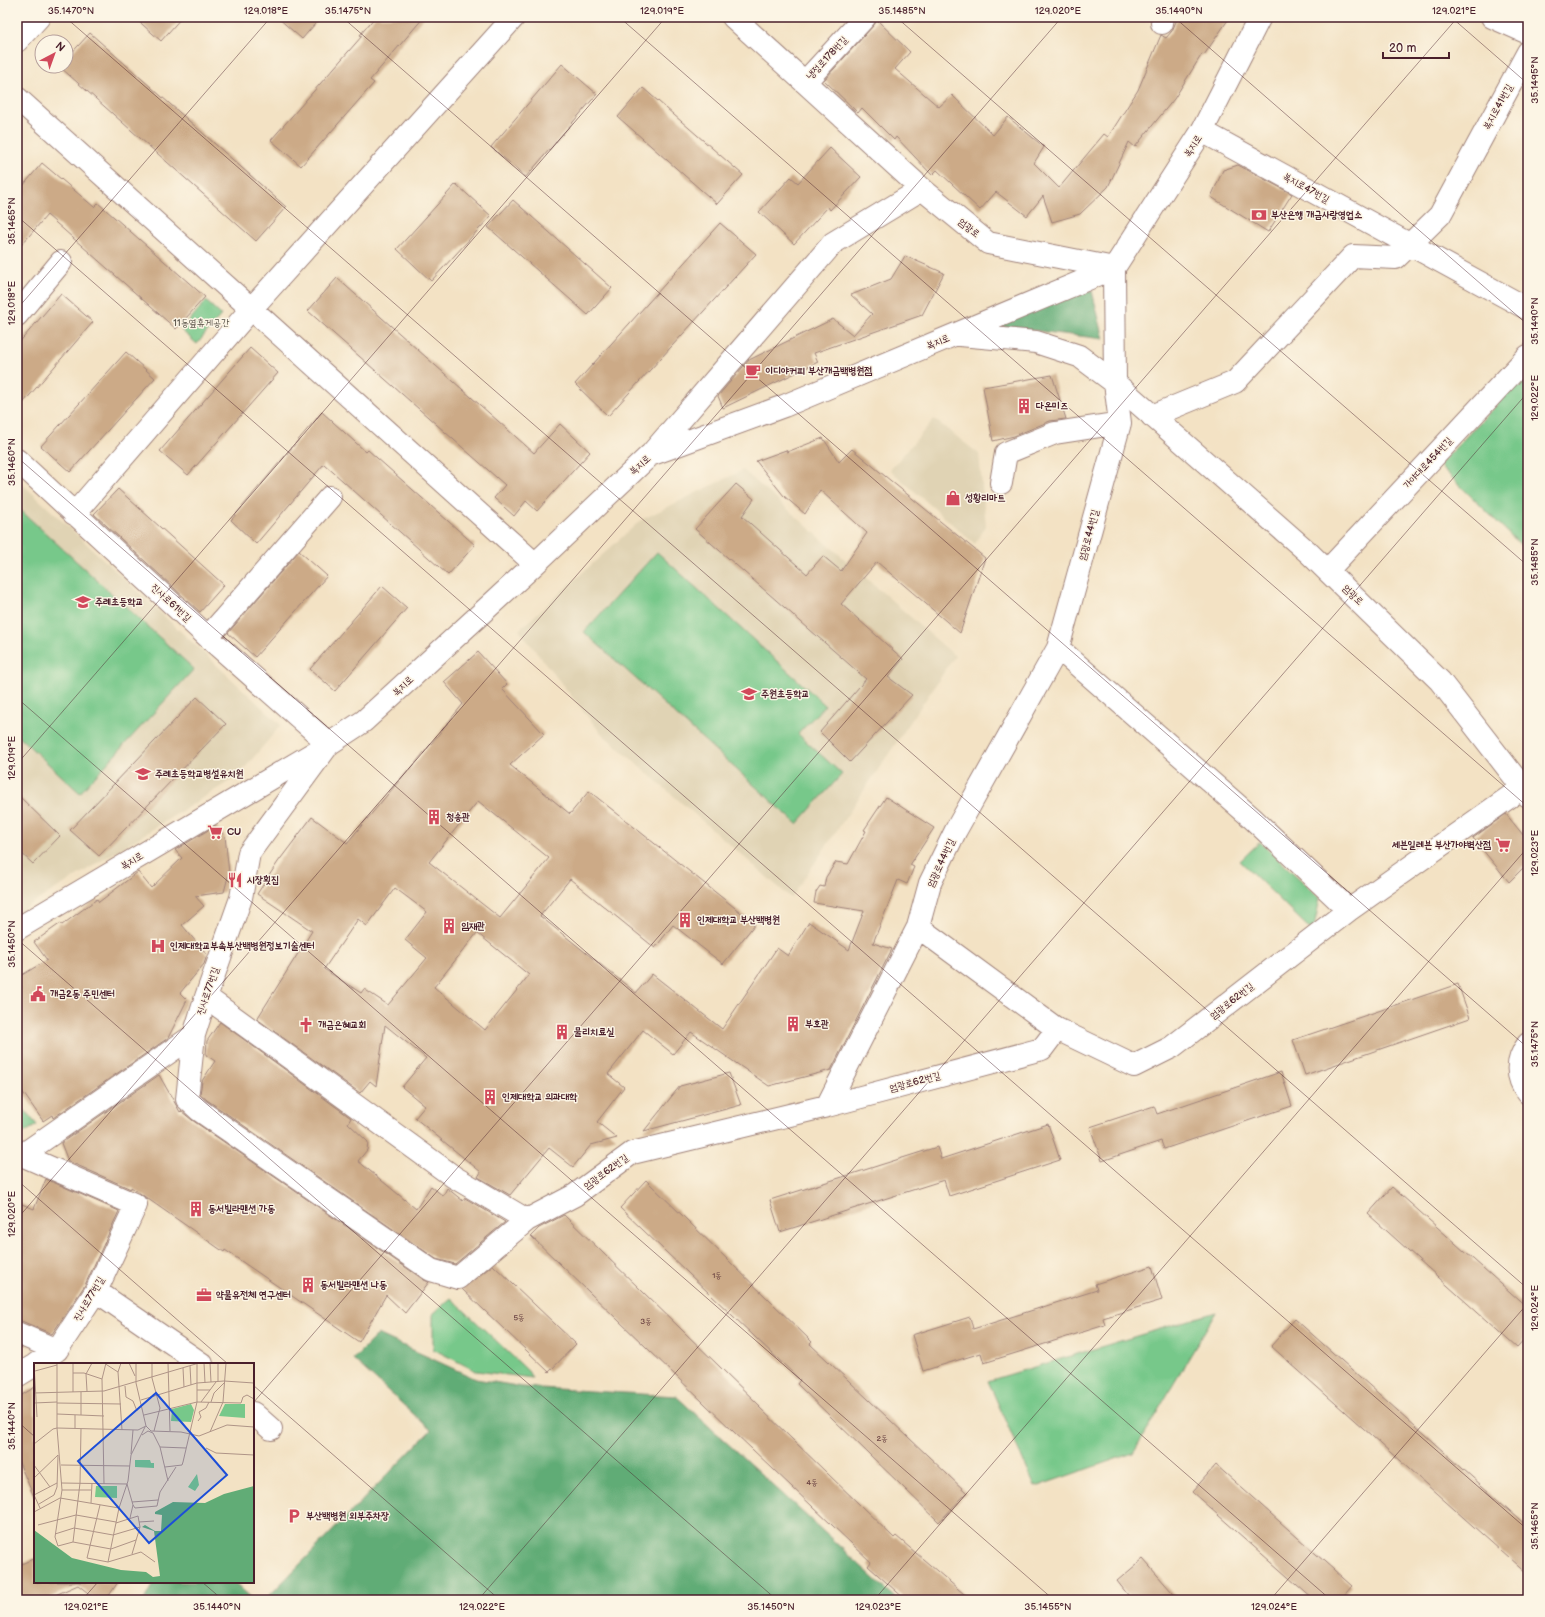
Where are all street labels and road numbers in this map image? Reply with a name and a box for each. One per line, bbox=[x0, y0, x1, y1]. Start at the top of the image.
street label: 냉정로178번길 bbox=[804, 34, 850, 82]
street label: 복지로41번길 bbox=[1481, 82, 1515, 132]
street label: 복지로 bbox=[1181, 133, 1205, 159]
street label: 복지로47번길 bbox=[1281, 170, 1331, 206]
street label: 엄광로 bbox=[956, 216, 982, 240]
street label: 복지로 bbox=[925, 332, 951, 352]
street label: 가야대로454번길 bbox=[1401, 435, 1455, 491]
street label: 복지로 bbox=[627, 453, 653, 477]
street label: 엄광로44번길 bbox=[1076, 508, 1102, 562]
street label: 진사로61번길 bbox=[149, 581, 193, 625]
street label: 엄광로 bbox=[1340, 582, 1366, 608]
street label: 복지로 bbox=[390, 673, 416, 699]
street label: 엄광로44번길 bbox=[924, 837, 958, 889]
street label: 복지로 bbox=[119, 850, 145, 872]
street label: 진사로77번길 bbox=[194, 965, 222, 1017]
street label: 엄광로62번길 bbox=[1208, 980, 1256, 1022]
street label: 엄광로62번길 bbox=[888, 1069, 942, 1095]
street label: 엄광로62번길 bbox=[581, 1152, 631, 1192]
street label: 진사로77번길 bbox=[71, 1274, 107, 1324]

